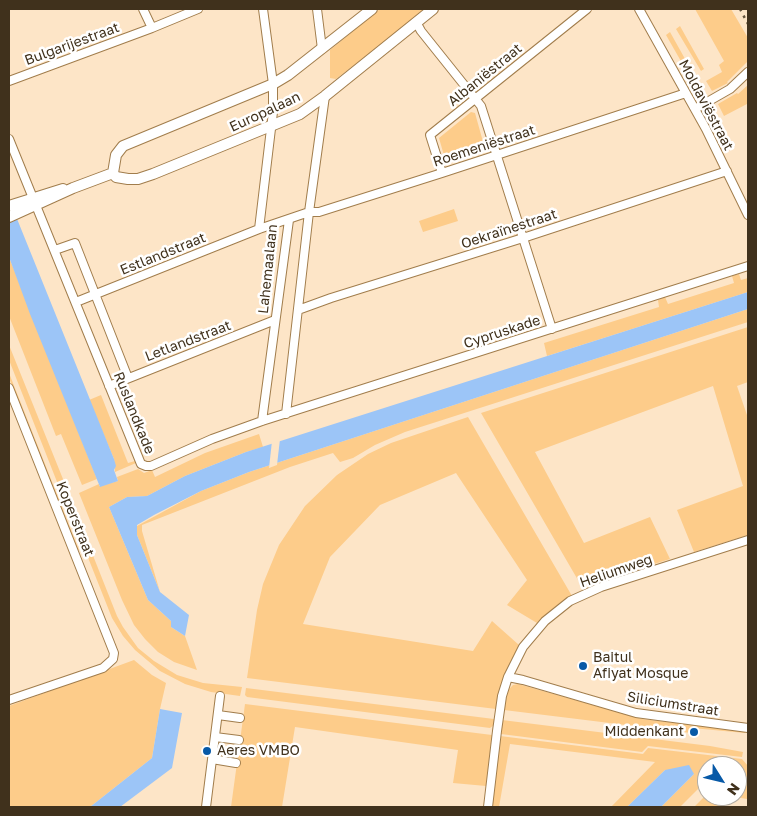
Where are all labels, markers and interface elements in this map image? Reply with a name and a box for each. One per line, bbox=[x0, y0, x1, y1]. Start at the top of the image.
street label: Bulgarijestraat bbox=[22, 19, 122, 69]
street label: Albaniëstraat bbox=[445, 40, 525, 110]
street label: Moldaviëstraat bbox=[675, 57, 737, 153]
street label: Europalaan bbox=[227, 88, 303, 136]
street label: Roemeniëstraat bbox=[431, 122, 537, 170]
street label: Oekraïnestraat bbox=[459, 206, 559, 252]
street label: Lahemaalaan bbox=[255, 223, 281, 315]
street label: Estlandstraat bbox=[118, 229, 208, 279]
street label: Cypruskade bbox=[461, 312, 543, 352]
street label: Letlandstraat bbox=[143, 317, 233, 365]
street label: Ruslandkade bbox=[110, 369, 158, 457]
street label: Koperstraat bbox=[52, 479, 98, 559]
street label: Heliumweg bbox=[578, 551, 654, 591]
place label: Baitul Afiyat Mosque bbox=[593, 650, 688, 682]
marker: Baitul Afiyat Mosque bbox=[577, 660, 589, 672]
street label: Siliciumstraat bbox=[626, 688, 720, 720]
place label: Middenkant bbox=[605, 724, 684, 740]
marker: Middenkant bbox=[688, 726, 700, 738]
place label: Aeres VMBO bbox=[217, 743, 300, 759]
marker: Aeres VMBO bbox=[201, 745, 213, 757]
north arrow bbox=[697, 756, 747, 806]
text: N bbox=[724, 780, 744, 799]

